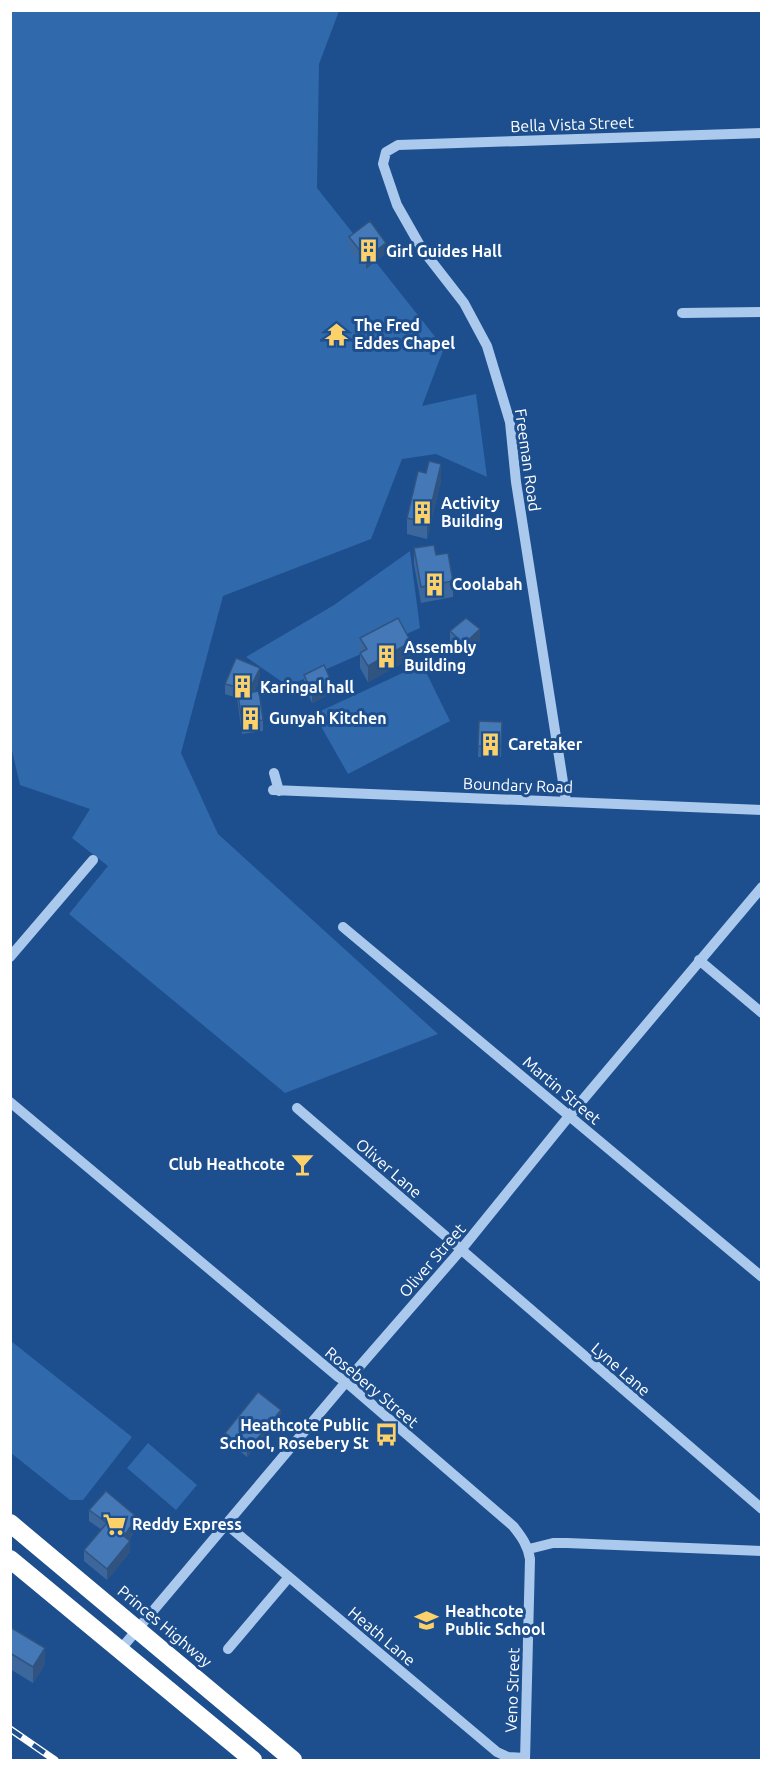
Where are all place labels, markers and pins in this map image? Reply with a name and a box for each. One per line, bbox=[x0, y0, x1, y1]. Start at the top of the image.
building icon: Girl Guides Hall bbox=[355, 238, 381, 264]
place label: Girl Guides Hall bbox=[386, 242, 502, 260]
place label: The Fred Eddes Chapel bbox=[354, 316, 455, 352]
temple icon: The Fred Eddes Chapel bbox=[323, 321, 349, 347]
place label: Activity Building bbox=[441, 494, 503, 530]
building icon: Activity Building bbox=[410, 499, 436, 525]
building icon: Coolabah bbox=[421, 571, 447, 597]
place label: Coolabah bbox=[452, 575, 523, 593]
place label: Assembly Building bbox=[404, 638, 477, 674]
building icon: Assembly Building bbox=[373, 643, 399, 669]
building icon: Karingal hall bbox=[229, 674, 255, 700]
place label: Karingal hall bbox=[260, 678, 354, 696]
building icon: Gunyah Kitchen bbox=[238, 705, 264, 731]
place label: Gunyah Kitchen bbox=[269, 709, 387, 727]
building icon: Caretaker bbox=[477, 731, 503, 757]
place label: Caretaker bbox=[508, 735, 583, 753]
bar icon: Club Heathcote bbox=[290, 1151, 316, 1177]
place label: Club Heathcote bbox=[168, 1155, 285, 1173]
place label: Heathcote Public School, Rosebery St bbox=[220, 1416, 369, 1452]
bus stop icon: Heathcote Public School, Rosebery St bbox=[374, 1421, 400, 1447]
supermarket icon: Reddy Express bbox=[101, 1511, 127, 1537]
place label: Reddy Express bbox=[132, 1515, 242, 1533]
place label: Heathcote Public School bbox=[445, 1602, 546, 1638]
school or university icon: Heathcote Public School bbox=[414, 1607, 440, 1633]

